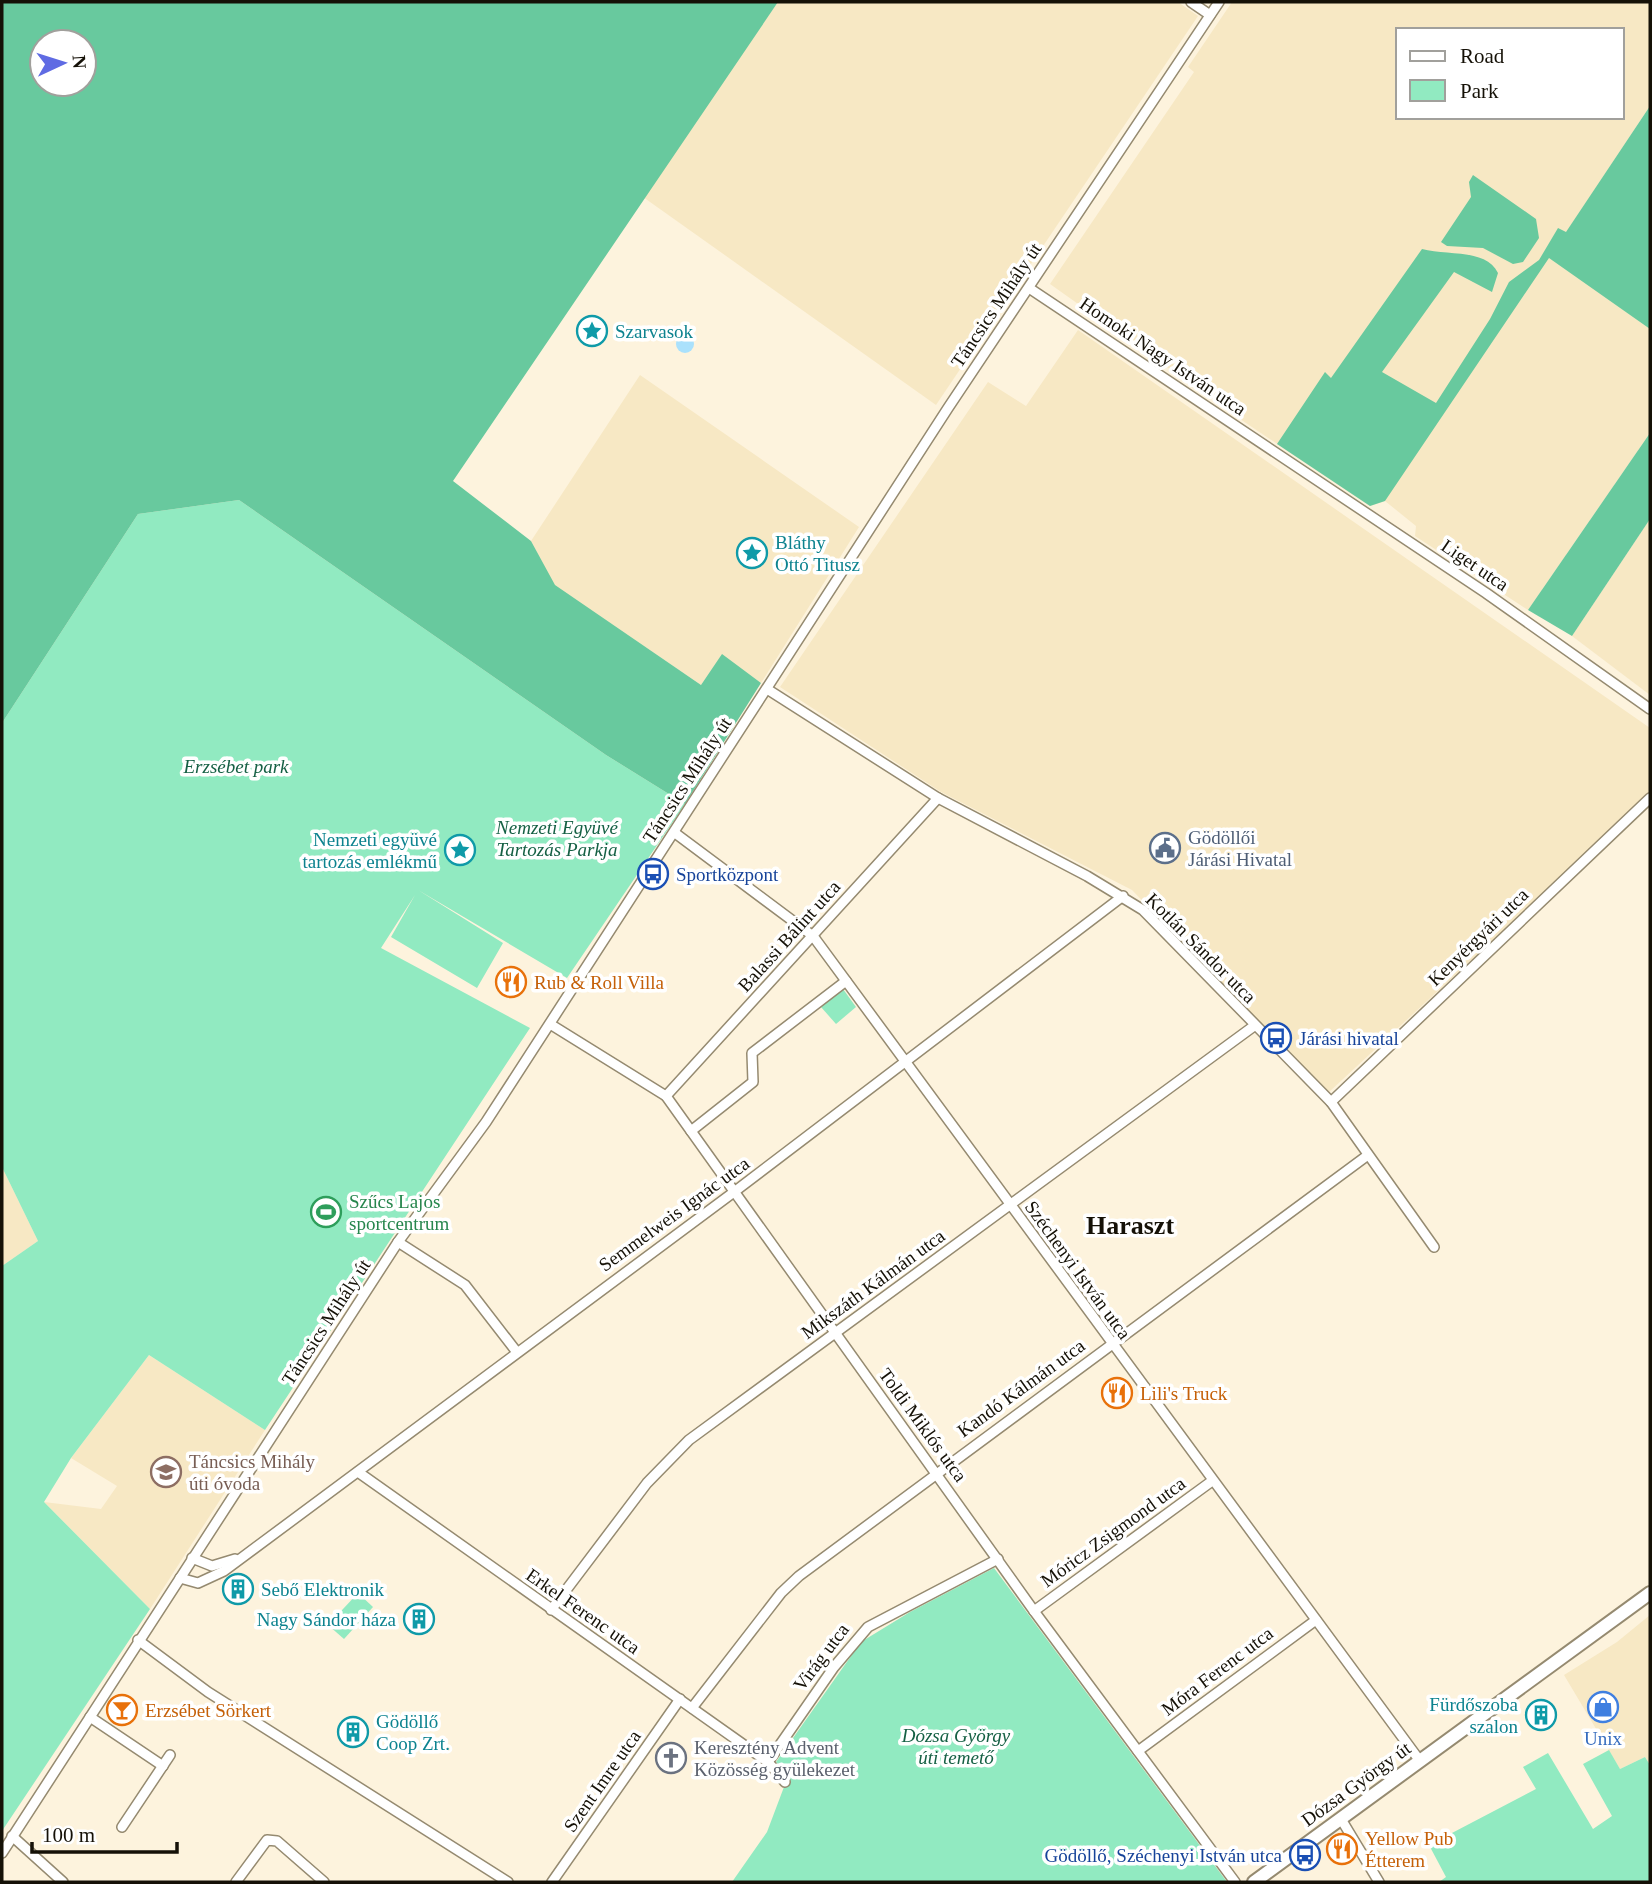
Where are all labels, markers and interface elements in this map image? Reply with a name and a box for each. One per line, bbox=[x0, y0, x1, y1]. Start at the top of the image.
north arrow bbox=[28, 28, 98, 98]
legend bbox=[1396, 28, 1624, 119]
text: Road bbox=[1460, 44, 1505, 68]
text: N bbox=[69, 54, 90, 70]
text: Park bbox=[1460, 79, 1499, 103]
street label: Táncsics Mihály út bbox=[947, 238, 1046, 371]
street label: Homoki Nagy István utca bbox=[1076, 293, 1250, 420]
place icon: Szarvasok bbox=[575, 314, 609, 348]
place label: Szarvasok bbox=[615, 321, 694, 342]
place label: Bláthy Ottó Titusz bbox=[775, 532, 860, 575]
street label: Liget utca bbox=[1437, 535, 1513, 595]
place icon: Bláthy Ottó Titusz bbox=[735, 536, 769, 570]
street label: Táncsics Mihály út bbox=[639, 713, 736, 847]
park label: Erzsébet park bbox=[182, 756, 289, 777]
park label: Nemzeti Együvé Tartozás Parkja bbox=[495, 817, 619, 860]
place label: Gödöllői Járási Hivatal bbox=[1188, 827, 1292, 870]
place label: Nemzeti együvé tartozás emlékmű bbox=[302, 829, 437, 872]
public building icon: Gödöllői Járási Hivatal bbox=[1148, 831, 1182, 865]
place icon: Nemzeti együvé tartozás emlékmű bbox=[443, 833, 477, 867]
bus stop icon: Sportközpont bbox=[636, 857, 670, 891]
place label: Sportközpont bbox=[676, 864, 779, 885]
street label: Balassi Bálint utca bbox=[734, 876, 845, 996]
street label: Kenyérgyári utca bbox=[1424, 884, 1533, 990]
street label: Kotlán Sándor utca bbox=[1142, 889, 1261, 1008]
restaurant icon: Rub & Roll Villa bbox=[494, 965, 528, 999]
place label: Rub & Roll Villa bbox=[534, 972, 665, 993]
bus stop icon: Járási hivatal bbox=[1259, 1021, 1293, 1055]
place label: Járási hivatal bbox=[1299, 1028, 1399, 1049]
street label: Semmelweis Ignác utca bbox=[595, 1152, 754, 1276]
place label: Szűcs Lajos sportcentrum bbox=[349, 1191, 449, 1234]
sports icon: Szűcs Lajos sportcentrum bbox=[309, 1195, 343, 1229]
street label: Széchenyi István utca bbox=[1021, 1197, 1136, 1344]
district label: Haraszt bbox=[1086, 1211, 1174, 1240]
street label: Mikszáth Kálmán utca bbox=[797, 1225, 949, 1343]
street label: Táncsics Mihály út bbox=[278, 1255, 375, 1389]
street label: Kandó Kálmán utca bbox=[953, 1335, 1089, 1441]
street label: Toldi Miklós utca bbox=[875, 1364, 971, 1486]
restaurant icon: Lili's Truck bbox=[1100, 1376, 1134, 1410]
place label: Lili's Truck bbox=[1140, 1383, 1228, 1404]
place label: Táncsics Mihály úti óvoda bbox=[189, 1451, 316, 1494]
school or university icon: Táncsics Mihály úti óvoda bbox=[149, 1455, 183, 1489]
street label: Móricz Zsigmond utca bbox=[1037, 1472, 1190, 1591]
street label: Erkel Ferenc utca bbox=[522, 1564, 644, 1658]
building icon: Sebő Elektronik bbox=[221, 1572, 255, 1606]
place label: Sebő Elektronik bbox=[261, 1579, 384, 1600]
building icon: Nagy Sándor háza bbox=[402, 1602, 436, 1636]
place label: Nagy Sándor háza bbox=[257, 1609, 397, 1630]
street label: Virág utca bbox=[789, 1619, 853, 1695]
street label: Móra Ferenc utca bbox=[1157, 1622, 1277, 1720]
shop icon: Unix bbox=[1586, 1690, 1620, 1724]
bar icon: Erzsébet Sörkert bbox=[105, 1693, 139, 1727]
place label: Fürdőszoba szalon bbox=[1429, 1694, 1519, 1737]
building icon: Fürdőszoba szalon bbox=[1524, 1698, 1558, 1732]
place label: Erzsébet Sörkert bbox=[145, 1700, 272, 1721]
place label: Gödöllő Coop Zrt. bbox=[376, 1711, 450, 1754]
building icon: Gödöllő Coop Zrt. bbox=[336, 1715, 370, 1749]
park label: Dózsa György úti temető bbox=[901, 1725, 1011, 1768]
street label: Szent Imre utca bbox=[559, 1726, 645, 1836]
place label: Unix bbox=[1584, 1728, 1623, 1749]
place label: Keresztény Advent Közösség gyülekezet bbox=[694, 1737, 856, 1780]
street label: Dózsa György út bbox=[1297, 1737, 1415, 1831]
church icon: Keresztény Advent Közösség gyülekezet bbox=[654, 1741, 688, 1775]
scale bar bbox=[32, 1811, 177, 1855]
text: 100 m bbox=[42, 1823, 95, 1847]
place label: Yellow Pub Étterem bbox=[1365, 1828, 1453, 1871]
restaurant icon: Yellow Pub Étterem bbox=[1325, 1832, 1359, 1866]
bus stop icon: Gödöllő, Széchenyi István utca bbox=[1288, 1838, 1322, 1872]
place label: Gödöllő, Széchenyi István utca bbox=[1045, 1845, 1283, 1866]

